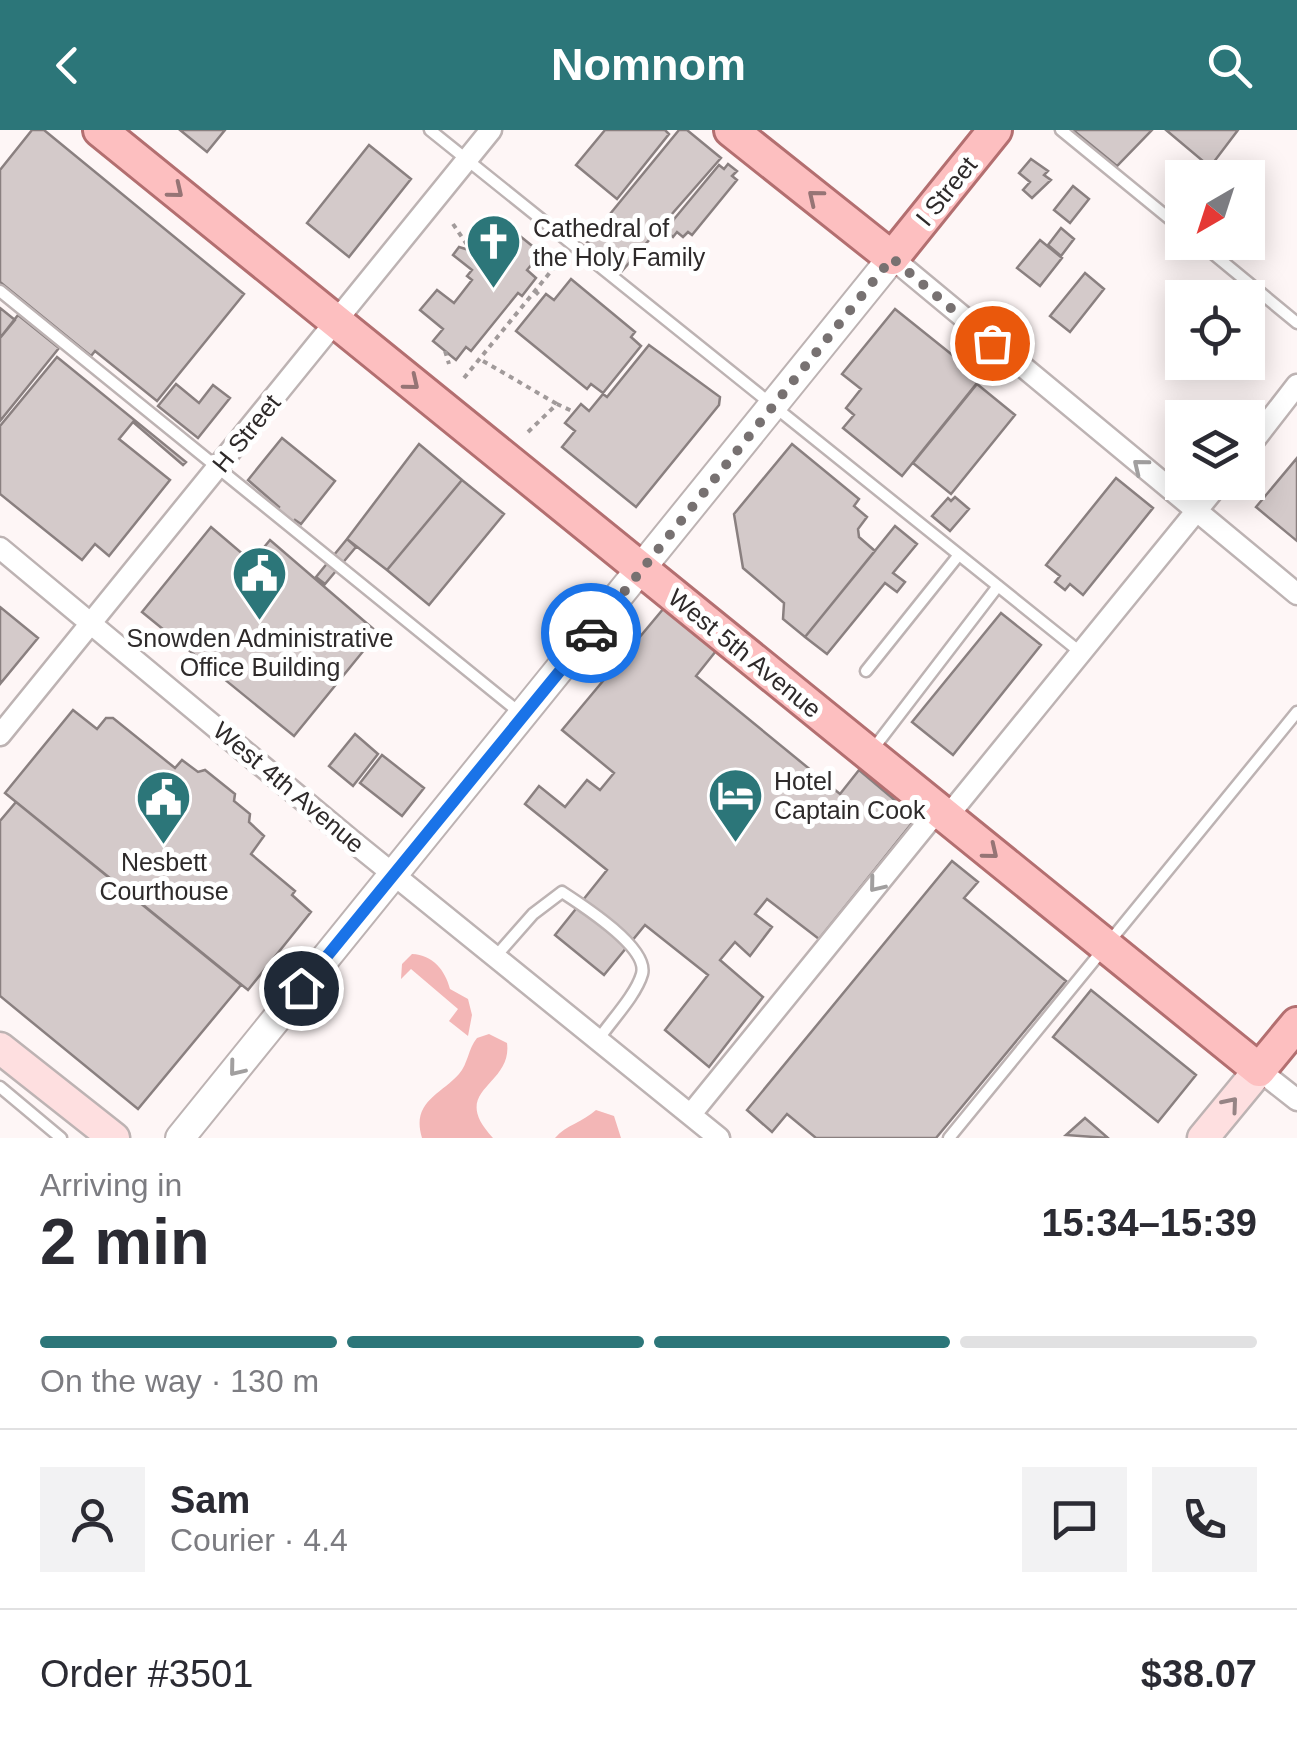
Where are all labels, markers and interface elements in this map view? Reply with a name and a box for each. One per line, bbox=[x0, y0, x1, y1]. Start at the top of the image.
icon: back bbox=[40, 38, 95, 93]
icon: search bbox=[1202, 38, 1257, 93]
text: Nomnom bbox=[551, 39, 746, 90]
street label: I Street bbox=[910, 151, 982, 231]
north arrow bbox=[1165, 160, 1265, 260]
map controls bbox=[1165, 160, 1265, 500]
one-way arrow bbox=[165, 179, 183, 197]
one-way arrow bbox=[809, 191, 827, 209]
church icon: Cathedral of the Holy Family bbox=[464, 212, 524, 291]
place label: Cathedral of the Holy Family bbox=[533, 214, 706, 271]
button: locate bbox=[1165, 280, 1265, 380]
pin bbox=[950, 301, 1035, 386]
icon: bag bbox=[965, 316, 1020, 371]
one-way arrow bbox=[401, 371, 419, 389]
street label: H Street bbox=[206, 389, 286, 477]
button: layers bbox=[1165, 400, 1265, 500]
one-way arrow bbox=[1134, 460, 1152, 478]
public building icon: Snowden Administrative Office Building bbox=[230, 544, 290, 623]
courier bbox=[541, 583, 641, 683]
street label: West 5th Avenue bbox=[663, 583, 827, 723]
icon: car bbox=[564, 606, 619, 661]
place label: Snowden Administrative Office Building bbox=[127, 624, 393, 681]
street label: West 4th Avenue bbox=[208, 716, 370, 858]
hotel icon: Hotel Captain Cook bbox=[705, 765, 765, 844]
place label: Hotel Captain Cook bbox=[774, 767, 926, 824]
public building icon: Nesbett Courthouse bbox=[134, 768, 194, 847]
one-way arrow bbox=[979, 841, 997, 859]
place label: Nesbett Courthouse bbox=[99, 848, 229, 905]
one-way arrow bbox=[870, 873, 888, 891]
pin bbox=[259, 946, 344, 1031]
icon: home bbox=[274, 961, 329, 1016]
one-way arrow bbox=[230, 1057, 248, 1075]
one-way arrow bbox=[1219, 1097, 1237, 1115]
text: Arriving in bbox=[40, 1167, 182, 1203]
text: 15:34–15:39 bbox=[1041, 1202, 1257, 1244]
text: 2 min bbox=[40, 1205, 210, 1278]
text: On the way · 130 m bbox=[40, 1363, 319, 1399]
button: person bbox=[40, 1467, 145, 1572]
button: chat bbox=[1022, 1467, 1127, 1572]
button: phone bbox=[1152, 1467, 1257, 1572]
text: Sam bbox=[170, 1479, 250, 1521]
text: Courier · 4.4 bbox=[170, 1522, 348, 1558]
text: Order #3501 bbox=[40, 1653, 253, 1695]
text: $38.07 bbox=[1141, 1653, 1257, 1695]

